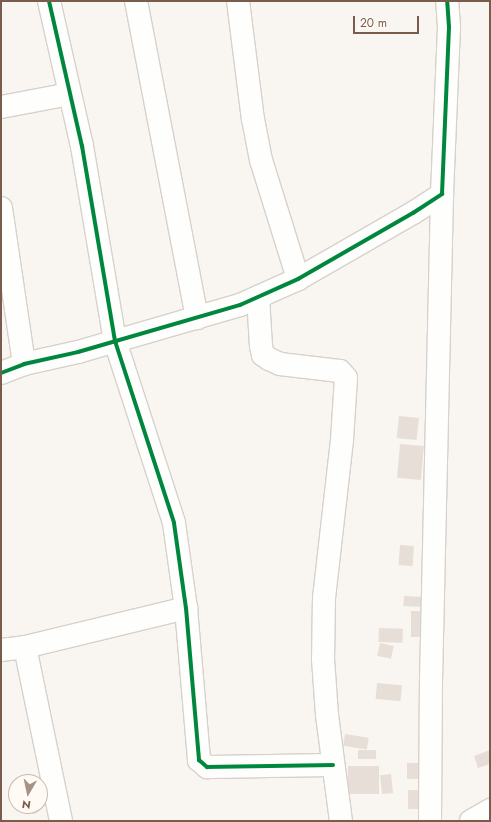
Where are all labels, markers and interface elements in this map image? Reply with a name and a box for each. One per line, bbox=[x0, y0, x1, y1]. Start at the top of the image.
scale bar bbox=[355, 8, 421, 34]
text: 20 m bbox=[360, 14, 387, 32]
north arrow bbox=[8, 774, 48, 814]
text: N bbox=[21, 796, 32, 813]

